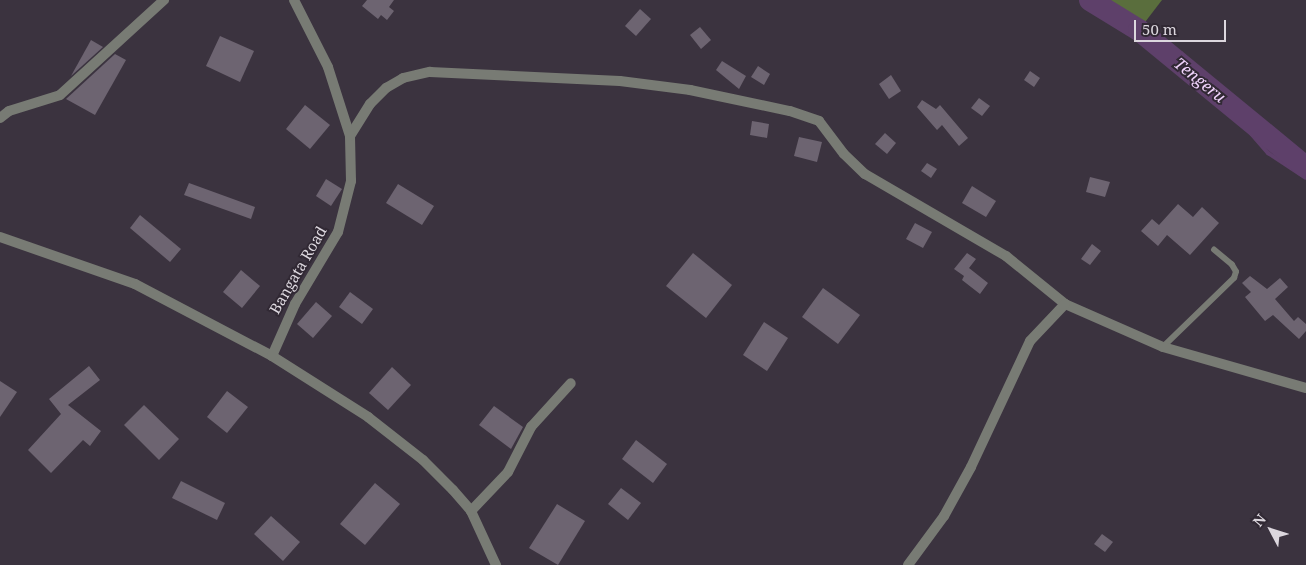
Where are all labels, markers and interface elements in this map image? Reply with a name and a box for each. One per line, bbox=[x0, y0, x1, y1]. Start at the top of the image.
scale bar bbox=[1136, 10, 1228, 42]
text: 50 m bbox=[1142, 19, 1177, 39]
water label: Tengeru bbox=[1170, 53, 1230, 107]
street label: Bangata Road bbox=[266, 223, 330, 317]
north arrow bbox=[1246, 505, 1296, 555]
text: N bbox=[1248, 510, 1270, 530]

